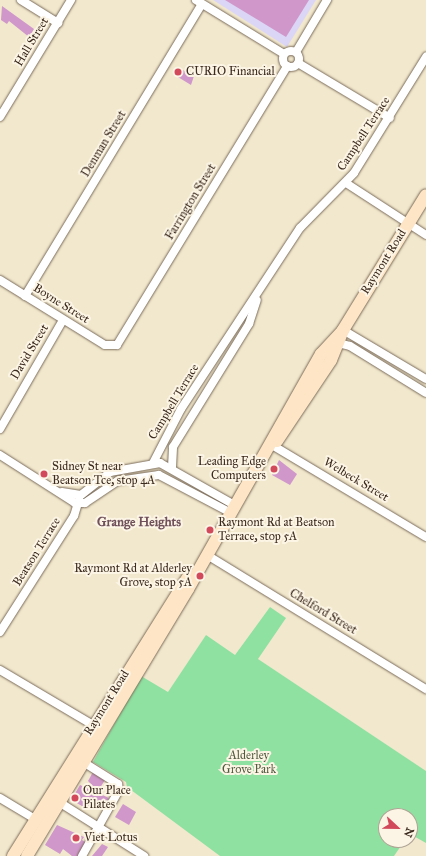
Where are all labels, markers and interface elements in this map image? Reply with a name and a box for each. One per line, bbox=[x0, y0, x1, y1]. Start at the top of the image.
street label: Hall Street bbox=[12, 15, 52, 69]
place label: CURIO Financial bbox=[186, 65, 275, 79]
marker: CURIO Financial bbox=[173, 67, 183, 77]
street label: Campbell Terrace bbox=[335, 94, 393, 174]
street label: Denman Street bbox=[79, 108, 129, 180]
street label: Farrington Street bbox=[163, 161, 219, 243]
street label: Raymont Road bbox=[358, 227, 410, 297]
street label: Boyne Street bbox=[30, 281, 92, 327]
street label: David Street bbox=[8, 322, 52, 382]
street label: Campbell Terrace bbox=[146, 362, 202, 442]
place label: Leading Edge Computers bbox=[198, 455, 266, 483]
street label: Welbeck Street bbox=[321, 455, 391, 505]
place label: Sidney St near Beatson Tce, stop 4A bbox=[52, 460, 155, 488]
marker: Leading Edge Computers bbox=[269, 464, 279, 474]
marker: Sidney St near Beatson Tce, stop 4A bbox=[39, 469, 49, 479]
district label: Grange Heights bbox=[97, 514, 181, 530]
street label: Beatson Terrace bbox=[10, 515, 64, 589]
place label: Raymont Rd at Beatson Terrace, stop 5A bbox=[218, 516, 335, 544]
marker: Raymont Rd at Beatson Terrace, stop 5A bbox=[205, 525, 215, 535]
place label: Raymont Rd at Alderley Grove, stop 5A bbox=[74, 562, 192, 590]
marker: Raymont Rd at Alderley Grove, stop 5A bbox=[195, 571, 205, 581]
street label: Chelford Street bbox=[287, 586, 359, 638]
street label: Raymont Road bbox=[81, 668, 133, 738]
park label: Alderley Grove Park bbox=[222, 749, 276, 777]
place label: Our Place Pilates bbox=[83, 784, 131, 812]
marker: Our Place Pilates bbox=[70, 793, 80, 803]
north arrow bbox=[378, 808, 418, 848]
text: N bbox=[401, 826, 416, 839]
place label: Viet Lotus bbox=[84, 831, 137, 845]
marker: Viet Lotus bbox=[71, 833, 81, 843]

